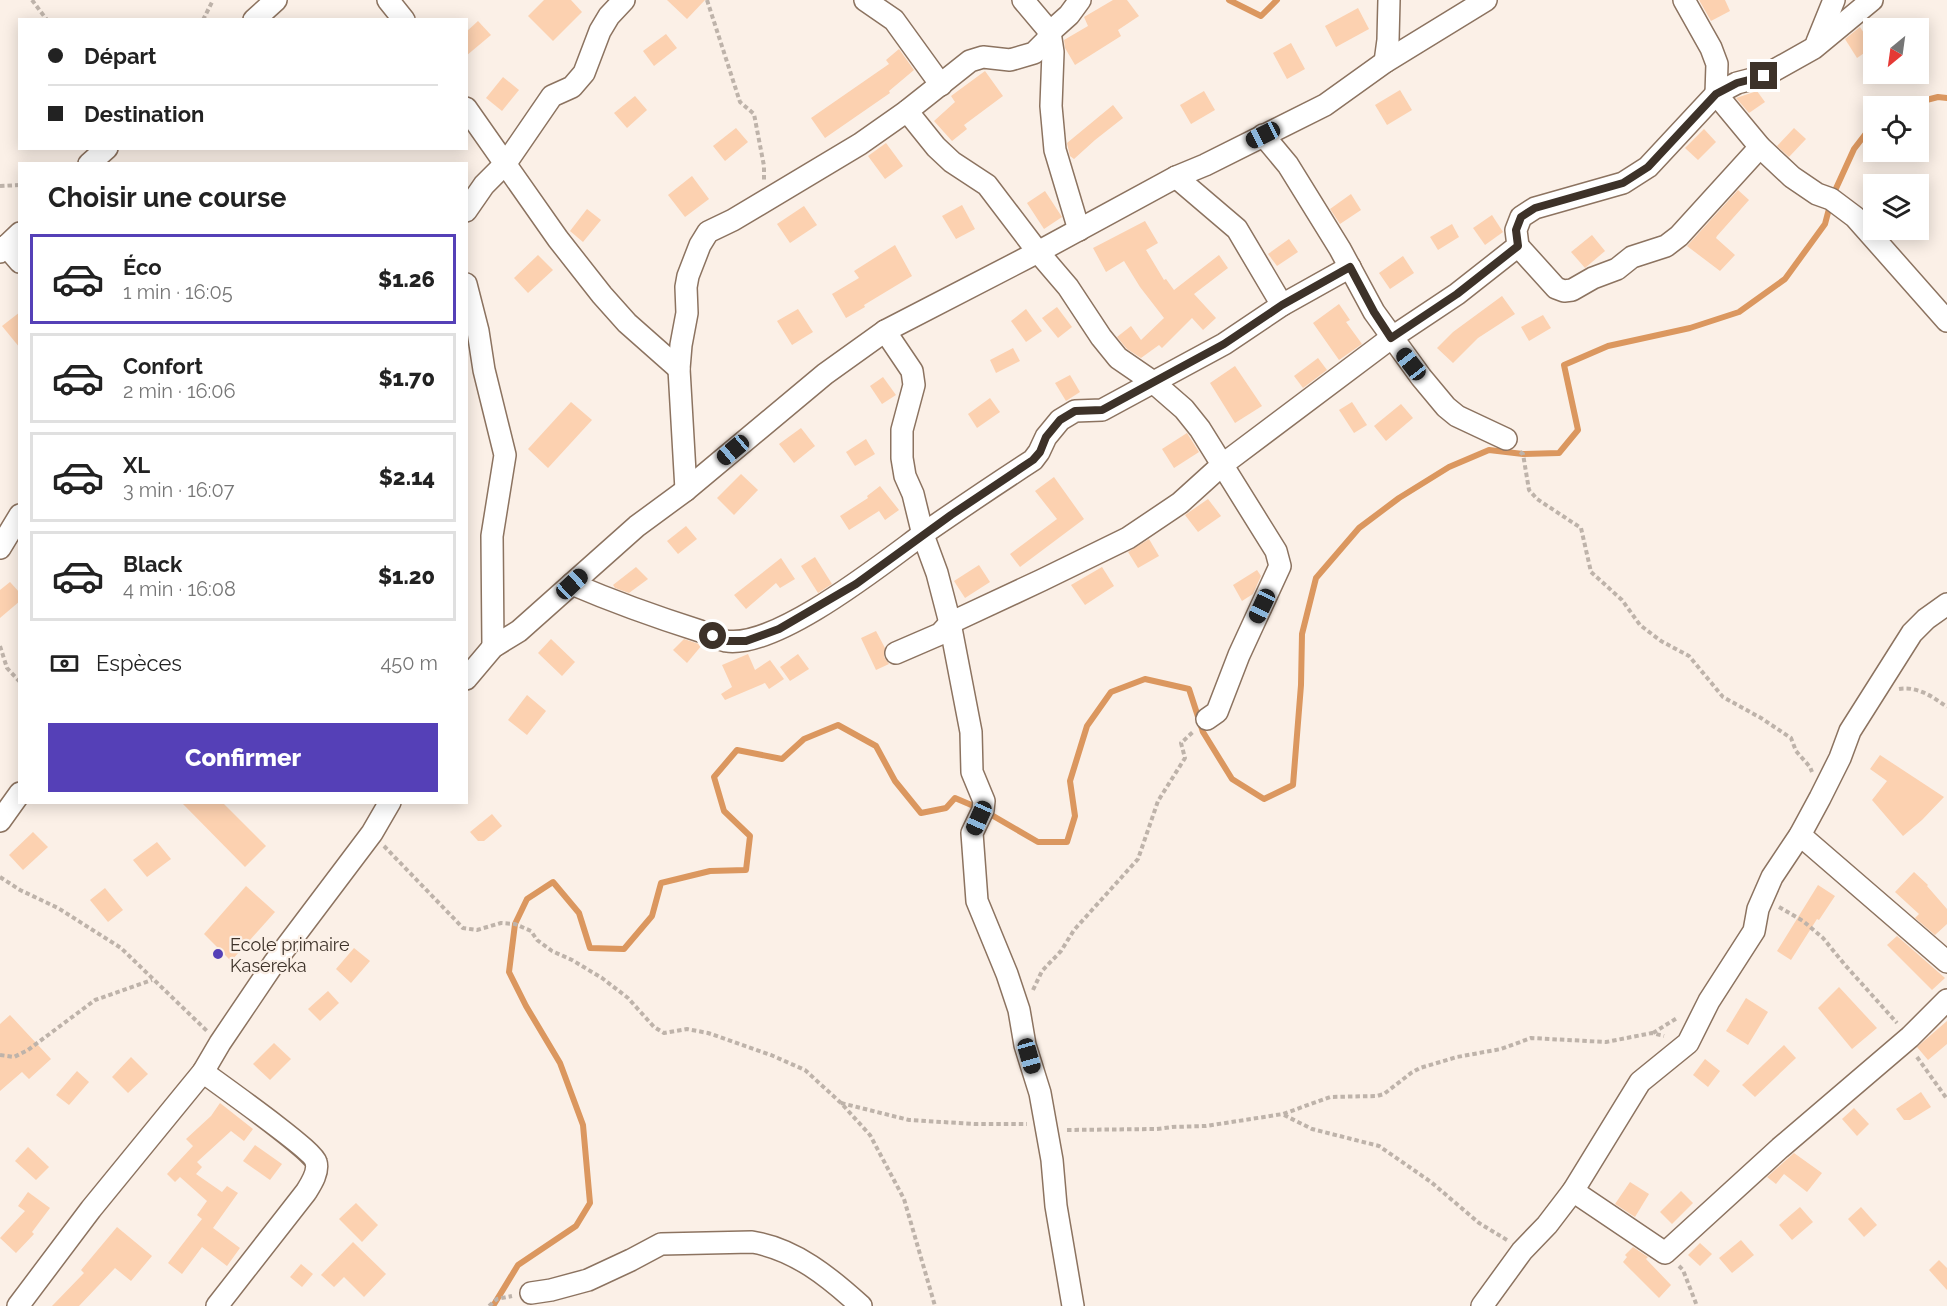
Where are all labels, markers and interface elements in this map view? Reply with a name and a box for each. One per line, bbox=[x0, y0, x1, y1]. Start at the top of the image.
north arrow bbox=[1863, 18, 1929, 84]
map controls bbox=[1863, 18, 1929, 240]
text: Départ bbox=[84, 43, 156, 69]
route end bbox=[1750, 62, 1777, 89]
button: locate bbox=[1863, 96, 1929, 162]
text: Destination bbox=[84, 101, 204, 127]
car bbox=[1243, 119, 1283, 151]
button: layers bbox=[1863, 174, 1929, 240]
text: Choisir une course bbox=[48, 182, 286, 213]
icon: car bbox=[51, 252, 105, 306]
text: Éco bbox=[123, 254, 162, 280]
text: $1.26 bbox=[378, 266, 435, 292]
text: 1 min · 16:05 bbox=[123, 280, 233, 304]
car bbox=[1393, 344, 1429, 384]
icon: car bbox=[51, 351, 105, 405]
text: Confort bbox=[123, 353, 203, 379]
text: $1.70 bbox=[378, 365, 435, 391]
text: 2 min · 16:06 bbox=[123, 379, 236, 403]
car bbox=[713, 432, 753, 468]
icon: car bbox=[51, 450, 105, 504]
text: XL bbox=[123, 452, 150, 478]
text: $2.14 bbox=[379, 464, 435, 490]
text: 3 min · 16:07 bbox=[123, 478, 234, 502]
icon: car bbox=[51, 549, 105, 603]
text: Black bbox=[123, 551, 182, 577]
text: $1.20 bbox=[378, 563, 435, 589]
car bbox=[553, 565, 591, 603]
text: 4 min · 16:08 bbox=[123, 577, 236, 601]
car bbox=[1246, 586, 1278, 626]
route start bbox=[699, 622, 726, 649]
icon: cash bbox=[48, 647, 81, 680]
text: Espèces bbox=[96, 650, 182, 676]
text: 450 m bbox=[380, 651, 438, 675]
button: Confirmer bbox=[48, 723, 438, 792]
car bbox=[963, 798, 995, 838]
place label: Ecole primaire Kasereka bbox=[230, 934, 350, 976]
marker: Ecole primaire Kasereka bbox=[211, 947, 225, 961]
car bbox=[1015, 1036, 1043, 1076]

